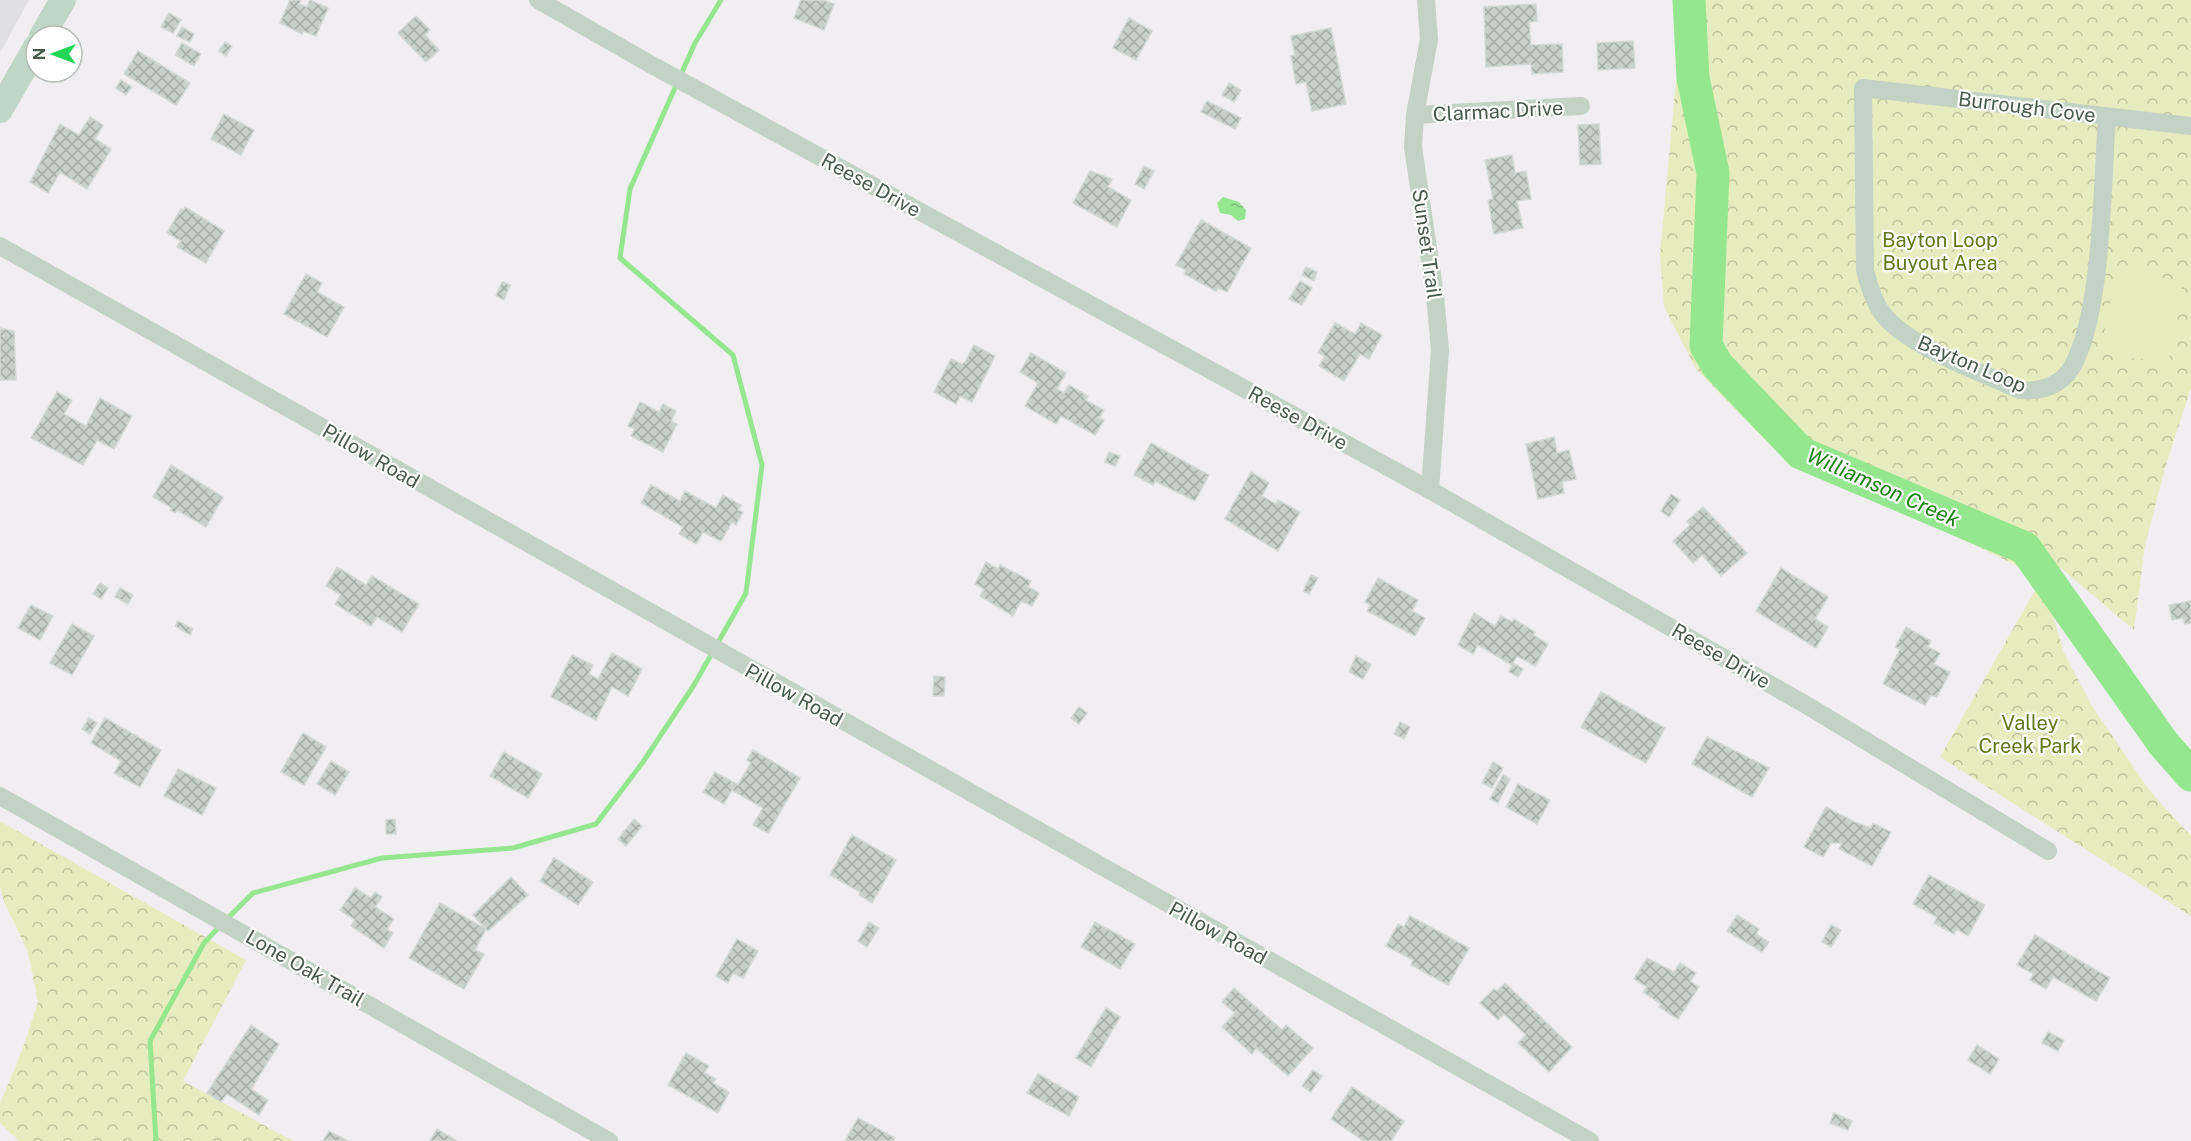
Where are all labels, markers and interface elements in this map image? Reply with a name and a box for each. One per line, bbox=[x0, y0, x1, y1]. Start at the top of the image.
north arrow bbox=[24, 24, 84, 84]
text: N bbox=[30, 48, 49, 60]
street label: Burrough Cove bbox=[1957, 87, 2097, 127]
street label: Clarmac Drive bbox=[1432, 96, 1564, 126]
street label: Reese Drive bbox=[817, 148, 925, 222]
street label: Sunset Trail bbox=[1407, 187, 1447, 301]
park label: Bayton Loop Buyout Area bbox=[1882, 228, 1998, 275]
street label: Bayton Loop bbox=[1914, 330, 2030, 398]
street label: Reese Drive bbox=[1244, 381, 1352, 455]
street label: Pillow Road bbox=[318, 419, 424, 493]
water label: Williamson Creek bbox=[1803, 442, 1964, 532]
street label: Reese Drive bbox=[1667, 618, 1775, 694]
street label: Pillow Road bbox=[741, 658, 847, 732]
park label: Valley Creek Park bbox=[1979, 711, 2081, 758]
street label: Pillow Road bbox=[1165, 896, 1271, 970]
street label: Lone Oak Trail bbox=[242, 924, 368, 1012]

